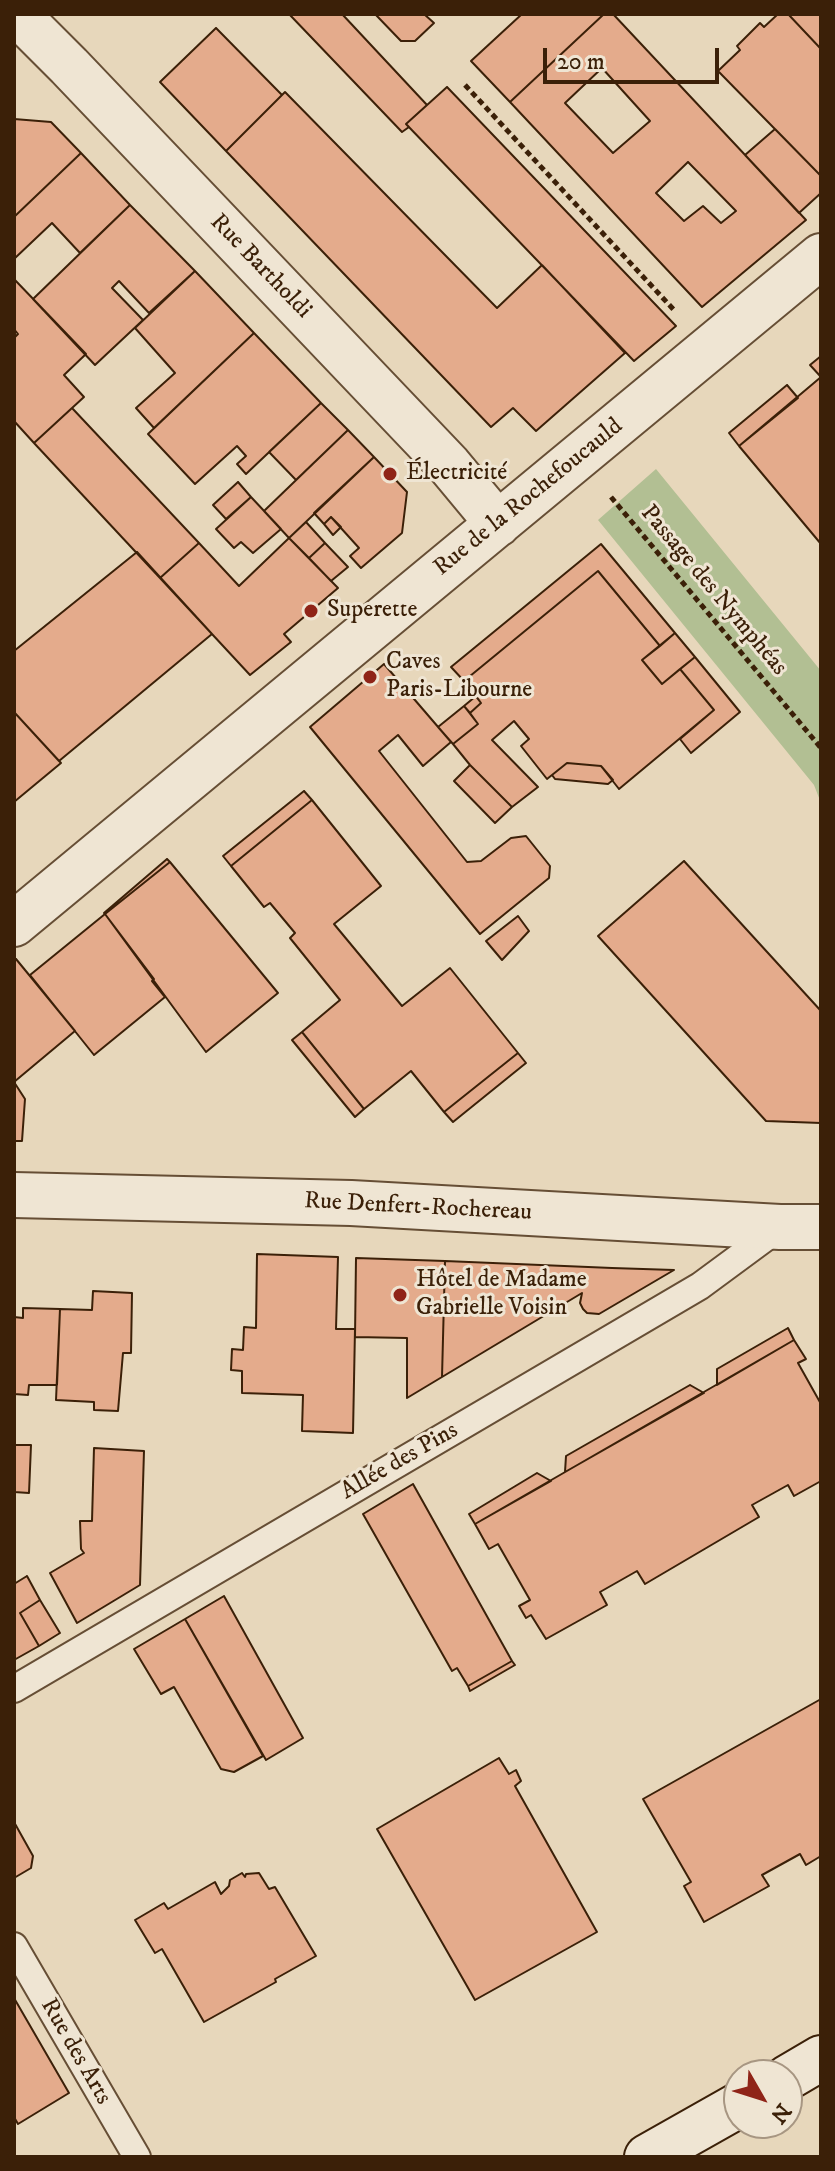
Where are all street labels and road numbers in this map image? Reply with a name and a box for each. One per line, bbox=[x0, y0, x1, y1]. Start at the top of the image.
street label: Rue Bartholdi bbox=[203, 209, 317, 325]
street label: Rue de la Rochefoucauld bbox=[429, 413, 629, 583]
street label: Passage des Nymphéas bbox=[633, 500, 793, 682]
street label: Rue Denfert-Rochereau bbox=[304, 1188, 532, 1228]
street label: Allée des Pins bbox=[336, 1417, 464, 1507]
street label: Rue des Arts bbox=[33, 1994, 117, 2110]

